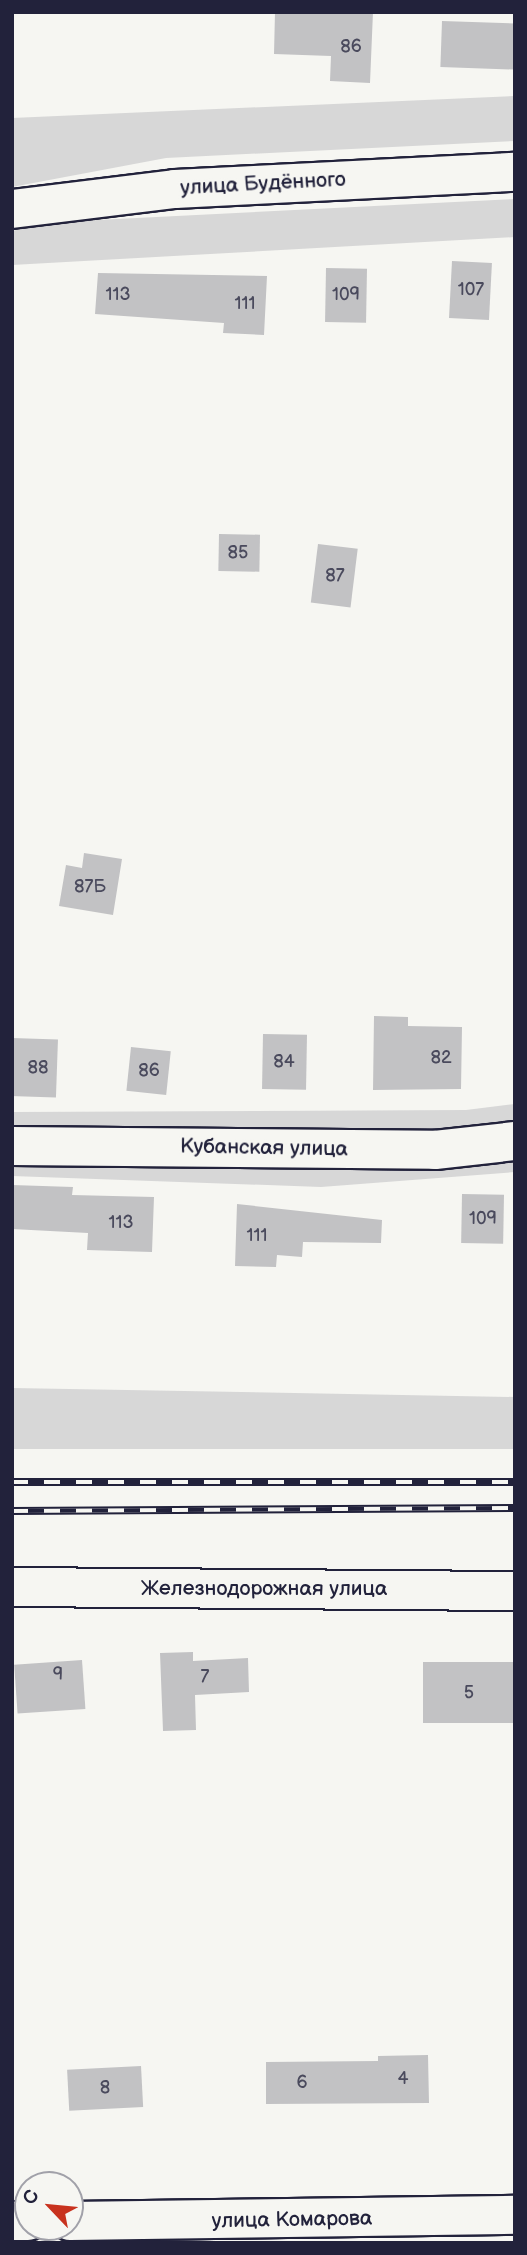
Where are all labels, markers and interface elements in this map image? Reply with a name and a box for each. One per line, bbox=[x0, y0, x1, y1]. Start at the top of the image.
house number: 86 bbox=[340, 36, 362, 58]
street label: улица Будённого bbox=[180, 167, 346, 201]
house number: 107 bbox=[458, 279, 484, 301]
house number: 113 bbox=[105, 284, 131, 306]
house number: 109 bbox=[332, 284, 360, 306]
house number: 111 bbox=[235, 293, 255, 315]
house number: 85 bbox=[228, 542, 248, 564]
house number: 87 bbox=[325, 565, 345, 587]
house number: 87Б bbox=[74, 876, 106, 898]
house number: 82 bbox=[430, 1047, 452, 1069]
house number: 84 bbox=[273, 1051, 295, 1073]
house number: 88 bbox=[28, 1057, 48, 1079]
house number: 86 bbox=[138, 1060, 160, 1082]
street label: Кубанская улица bbox=[180, 1134, 348, 1162]
house number: 109 bbox=[469, 1208, 497, 1230]
house number: 113 bbox=[108, 1212, 134, 1234]
house number: 111 bbox=[247, 1225, 267, 1247]
street label: Железнодорожная улица bbox=[141, 1576, 387, 1602]
house number: 9 bbox=[53, 1664, 63, 1686]
house number: 7 bbox=[201, 1666, 209, 1688]
house number: 5 bbox=[464, 1682, 474, 1704]
house number: 4 bbox=[398, 2068, 408, 2090]
house number: 6 bbox=[297, 2072, 307, 2094]
house number: 8 bbox=[100, 2077, 110, 2099]
north arrow bbox=[14, 2171, 84, 2241]
text: С bbox=[18, 2186, 45, 2208]
street label: улица Комарова bbox=[211, 2206, 373, 2234]

